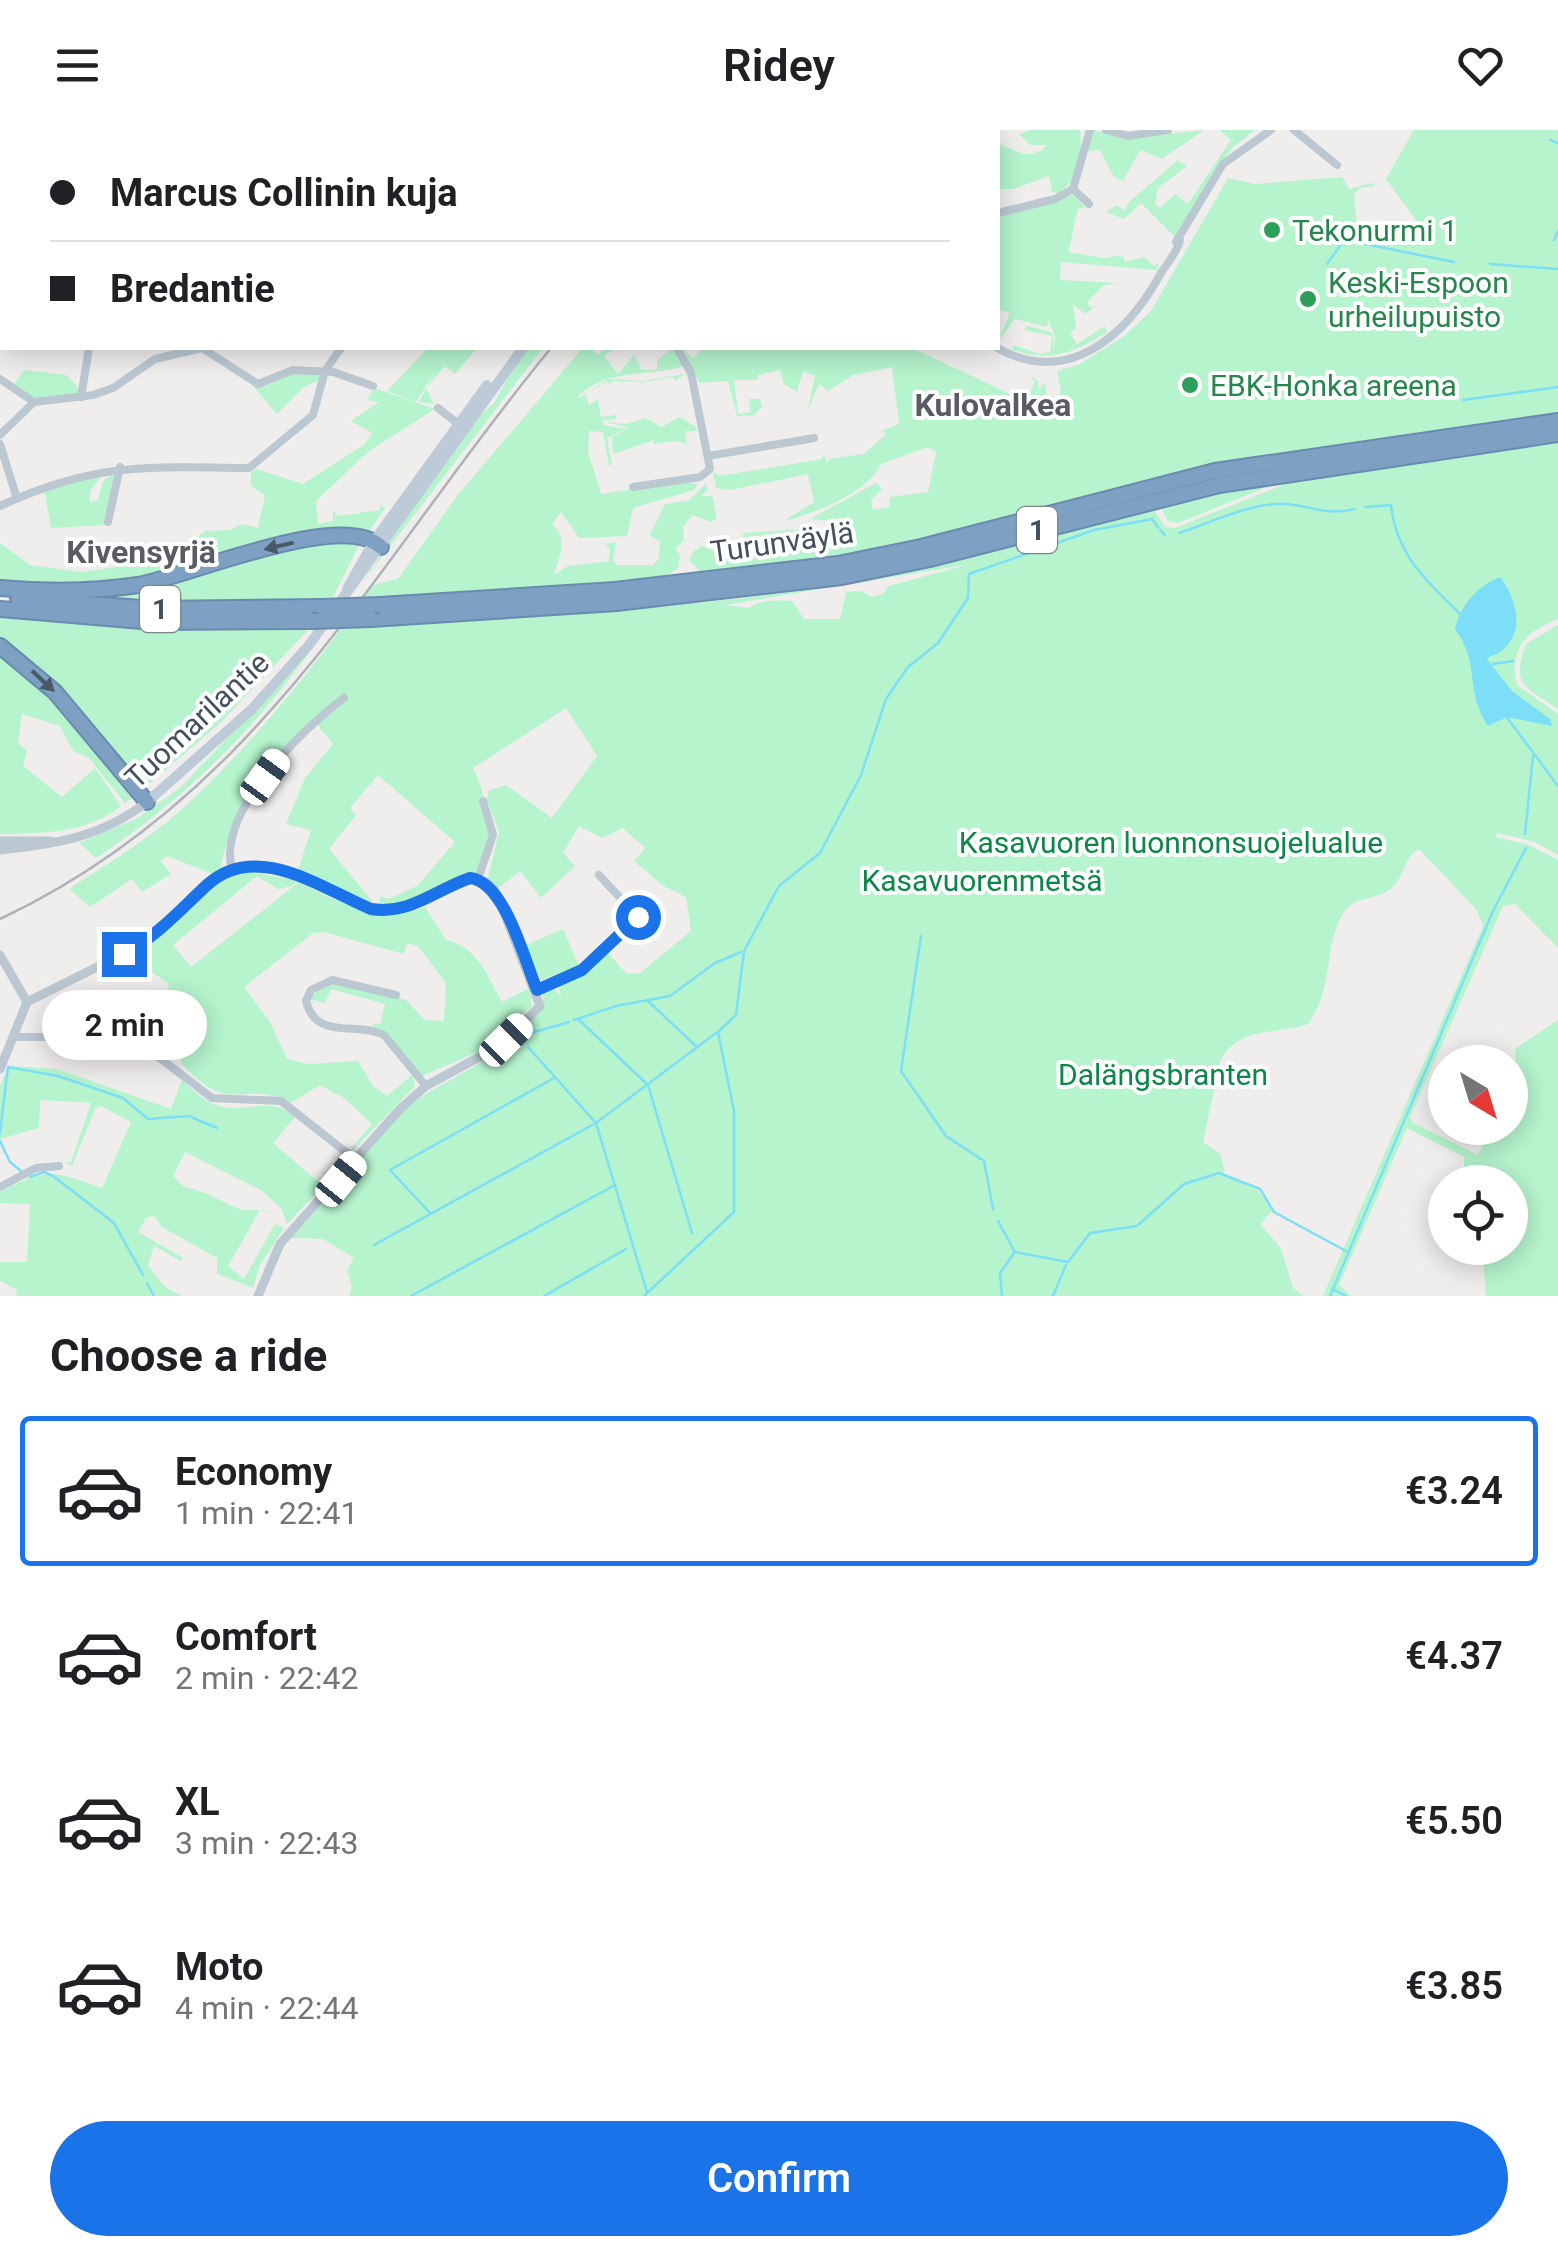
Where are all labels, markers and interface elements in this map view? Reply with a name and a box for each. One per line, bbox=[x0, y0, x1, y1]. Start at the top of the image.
icon: menu bbox=[50, 38, 105, 93]
icon: heart bbox=[1453, 38, 1508, 93]
text: Ridey bbox=[723, 39, 835, 92]
text: Marcus Collinin kuja bbox=[110, 171, 458, 215]
place label: Tekonurmi 1 bbox=[1292, 213, 1458, 248]
marker: Tekonurmi 1 bbox=[1261, 219, 1283, 241]
place label: Keski-Espoon urheilupuisto bbox=[1328, 265, 1509, 334]
text: Bredantie bbox=[110, 267, 275, 311]
marker: Keski-Espoon urheilupuisto bbox=[1297, 288, 1319, 310]
place label: EBK-Honka areena bbox=[1210, 368, 1457, 403]
marker: EBK-Honka areena bbox=[1179, 374, 1201, 396]
district label: Kulovalkea bbox=[915, 386, 1071, 424]
road number: 1 bbox=[1017, 507, 1057, 553]
street label: Turunväylä bbox=[708, 515, 856, 569]
district label: Kivensyrjä bbox=[66, 533, 216, 571]
one-way arrow bbox=[263, 539, 294, 554]
road number: 1 bbox=[140, 586, 180, 632]
street label: Tuomarilantie bbox=[118, 645, 276, 795]
one-way arrow bbox=[31, 669, 55, 692]
car bbox=[235, 744, 295, 810]
park label: Kasavuoren luonnonsuojelualue bbox=[959, 825, 1383, 860]
park label: Kasavuorenmetsä bbox=[861, 863, 1103, 898]
route start bbox=[616, 895, 661, 940]
route end bbox=[102, 932, 147, 977]
callout: 2 min bbox=[42, 989, 206, 1059]
text: 2 min bbox=[84, 1006, 165, 1044]
car bbox=[474, 1008, 538, 1072]
north arrow bbox=[1428, 1045, 1528, 1145]
map controls bbox=[1428, 1045, 1528, 1265]
park label: Dalängsbranten bbox=[1058, 1057, 1268, 1092]
car bbox=[310, 1146, 372, 1212]
button: locate bbox=[1428, 1165, 1528, 1265]
text: Choose a ride bbox=[50, 1329, 327, 1382]
icon: car bbox=[55, 1446, 145, 1536]
text: Economy bbox=[175, 1450, 332, 1494]
text: €3.24 bbox=[1405, 1469, 1503, 1513]
text: 1 min · 22:41 bbox=[175, 1494, 358, 1532]
icon: car bbox=[55, 1611, 145, 1701]
text: Comfort bbox=[175, 1615, 317, 1659]
text: €4.37 bbox=[1405, 1634, 1503, 1678]
text: 2 min · 22:42 bbox=[175, 1659, 358, 1697]
icon: car bbox=[55, 1776, 145, 1866]
text: XL bbox=[175, 1780, 220, 1824]
text: €5.50 bbox=[1405, 1799, 1503, 1843]
text: 3 min · 22:43 bbox=[175, 1824, 358, 1862]
icon: car bbox=[55, 1941, 145, 2031]
text: Moto bbox=[175, 1945, 264, 1989]
text: €3.85 bbox=[1405, 1964, 1503, 2008]
text: 4 min · 22:44 bbox=[175, 1989, 358, 2027]
button: Confirm bbox=[50, 2121, 1508, 2236]

